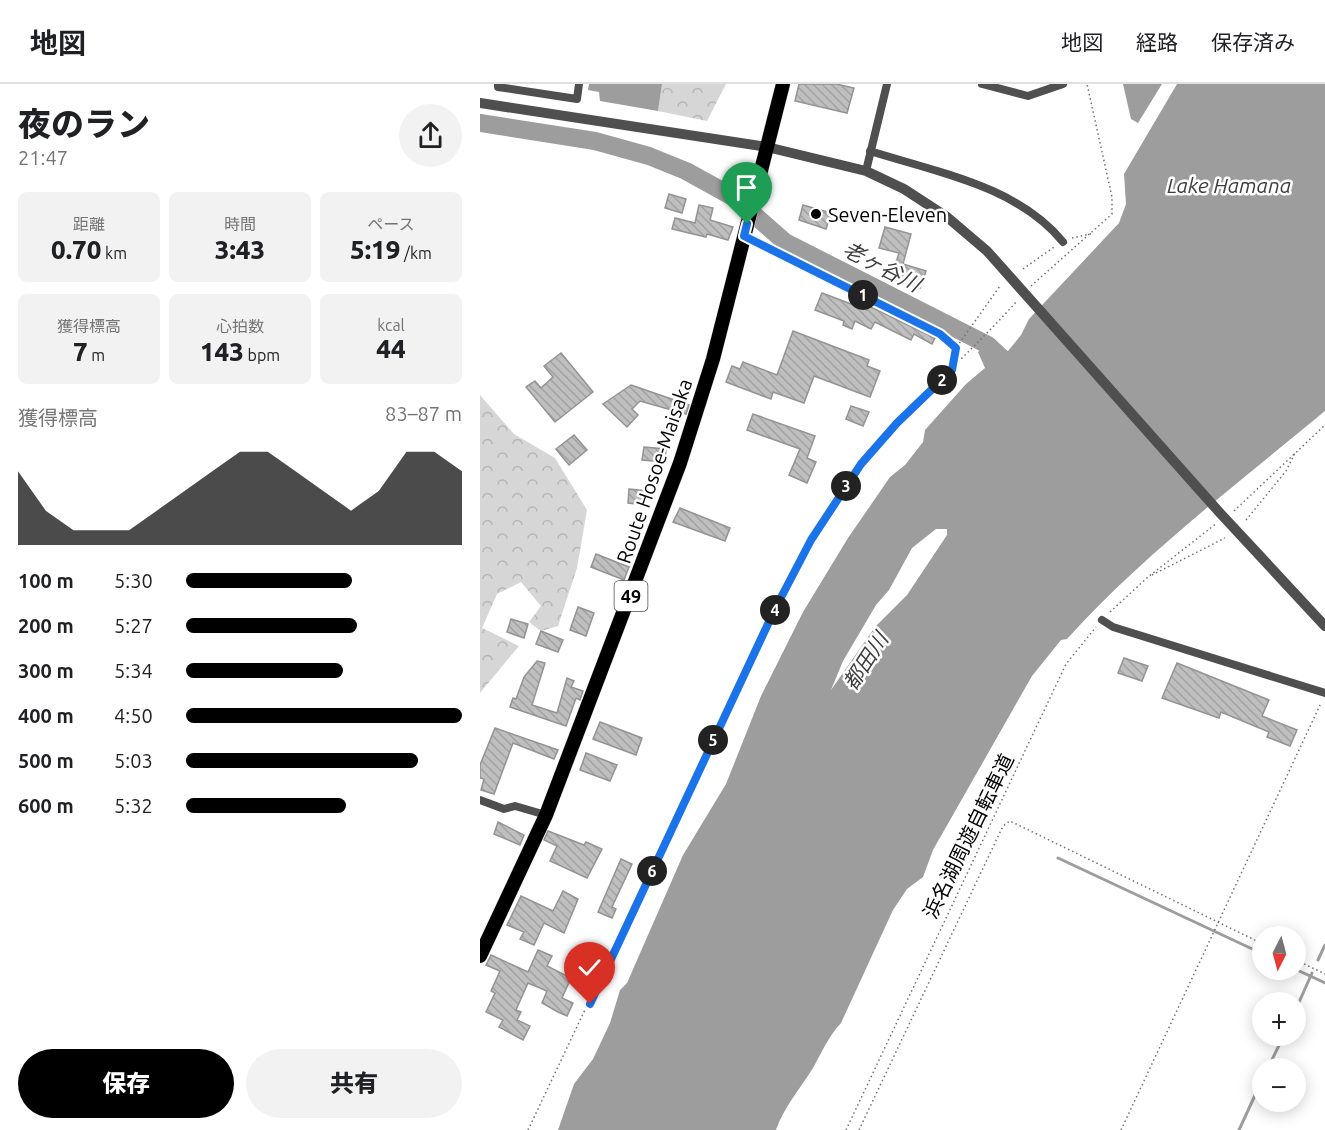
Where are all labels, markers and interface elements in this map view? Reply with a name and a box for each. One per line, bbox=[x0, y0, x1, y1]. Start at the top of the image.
text: 地図 bbox=[30, 27, 86, 58]
text: 地図 bbox=[1061, 30, 1103, 54]
text: 経路 bbox=[1136, 30, 1178, 54]
text: 保存済み bbox=[1211, 30, 1295, 54]
button: share bbox=[399, 104, 462, 167]
text: 夜のラン bbox=[18, 105, 150, 142]
text: 21:47 bbox=[18, 146, 68, 169]
pin bbox=[721, 162, 772, 224]
icon: arrive bbox=[730, 171, 763, 204]
water label: Lake Hamana bbox=[1167, 173, 1291, 197]
place label: Seven-Eleven bbox=[828, 203, 947, 226]
marker: Seven-Eleven bbox=[809, 207, 823, 221]
text: 距離 bbox=[73, 215, 105, 233]
text: 時間 bbox=[224, 215, 256, 233]
text: ペース bbox=[367, 215, 415, 233]
text: 0.70 bbox=[51, 235, 101, 264]
text: 3:43 bbox=[215, 235, 265, 264]
text: 5:19 bbox=[350, 235, 400, 264]
water label: 老ヶ谷川 bbox=[839, 236, 927, 297]
text: km bbox=[101, 244, 127, 262]
text: /km bbox=[400, 244, 432, 262]
pin: 1 bbox=[848, 280, 878, 310]
text: 1 bbox=[858, 286, 868, 304]
text: kcal bbox=[377, 316, 405, 334]
text: 獲得標高 bbox=[57, 317, 121, 335]
text: 心拍数 bbox=[216, 317, 264, 335]
text: 44 bbox=[376, 334, 406, 363]
text: 7 bbox=[73, 337, 88, 366]
text: 143 bbox=[200, 337, 244, 366]
text: m bbox=[88, 346, 105, 364]
text: bpm bbox=[244, 346, 280, 364]
pin: 2 bbox=[927, 365, 957, 395]
text: 2 bbox=[937, 371, 947, 389]
street label: Route Hosoe-Maisaka bbox=[612, 376, 696, 566]
text: 83–87 m bbox=[385, 402, 462, 425]
text: 獲得標高 bbox=[18, 406, 98, 429]
pin: 3 bbox=[831, 471, 861, 501]
text: 3 bbox=[841, 477, 851, 495]
text: 100 m bbox=[18, 569, 74, 592]
text: 5:30 bbox=[114, 569, 153, 592]
road number: 49 bbox=[614, 581, 648, 611]
pin: 4 bbox=[760, 595, 790, 625]
text: 4 bbox=[770, 601, 780, 619]
text: 200 m bbox=[18, 614, 74, 637]
text: 5:27 bbox=[114, 614, 153, 637]
water label: 都田川 bbox=[838, 626, 893, 694]
text: 300 m bbox=[18, 659, 74, 682]
text: 5:34 bbox=[114, 659, 153, 682]
text: 400 m bbox=[18, 704, 74, 727]
text: 4:50 bbox=[114, 704, 153, 727]
pin: 5 bbox=[698, 725, 728, 755]
text: 5 bbox=[708, 731, 718, 749]
text: 500 m bbox=[18, 749, 74, 772]
text: 5:03 bbox=[114, 749, 153, 772]
street label: 浜名湖周遊自転車道 bbox=[918, 750, 1018, 922]
text: 600 m bbox=[18, 794, 74, 817]
text: 5:32 bbox=[114, 794, 153, 817]
pin: 6 bbox=[637, 856, 667, 886]
text: 6 bbox=[647, 862, 657, 880]
north arrow bbox=[1252, 926, 1306, 980]
map controls bbox=[1252, 926, 1306, 1112]
pin bbox=[564, 942, 615, 1004]
icon: check bbox=[573, 951, 606, 984]
button: + bbox=[1252, 992, 1306, 1046]
button: 保存 bbox=[18, 1049, 234, 1118]
button: 共有 bbox=[246, 1049, 462, 1118]
button: − bbox=[1252, 1058, 1306, 1112]

